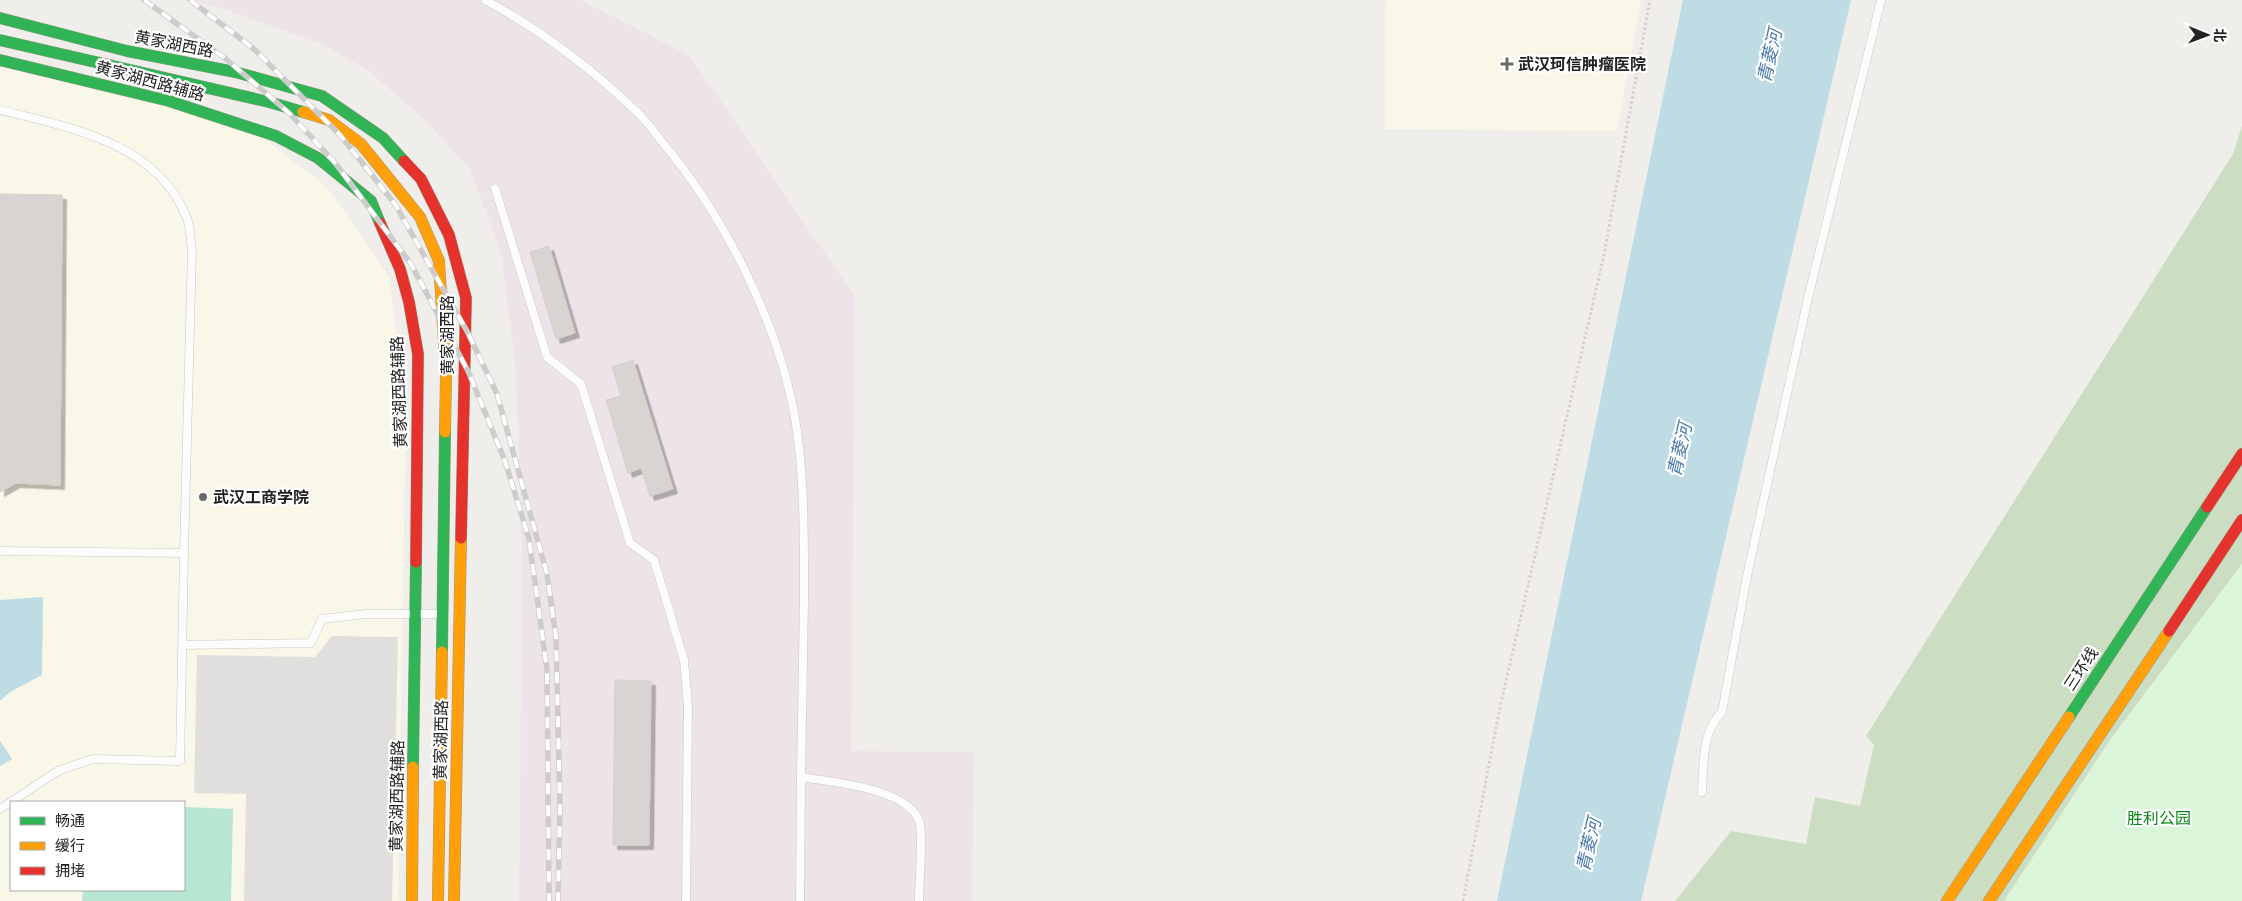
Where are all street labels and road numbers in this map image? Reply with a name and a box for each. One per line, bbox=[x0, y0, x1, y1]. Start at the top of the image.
street label: 黄家湖西路 bbox=[133, 27, 215, 61]
street label: 黄家湖西路辅路 bbox=[93, 57, 207, 105]
street label: 黄家湖西路 bbox=[438, 295, 457, 375]
street label: 黄家湖西路辅路 bbox=[388, 336, 410, 448]
street label: 三环线 bbox=[2060, 644, 2102, 694]
street label: 黄家湖西路 bbox=[431, 700, 451, 780]
street label: 黄家湖西路辅路 bbox=[387, 740, 407, 852]

